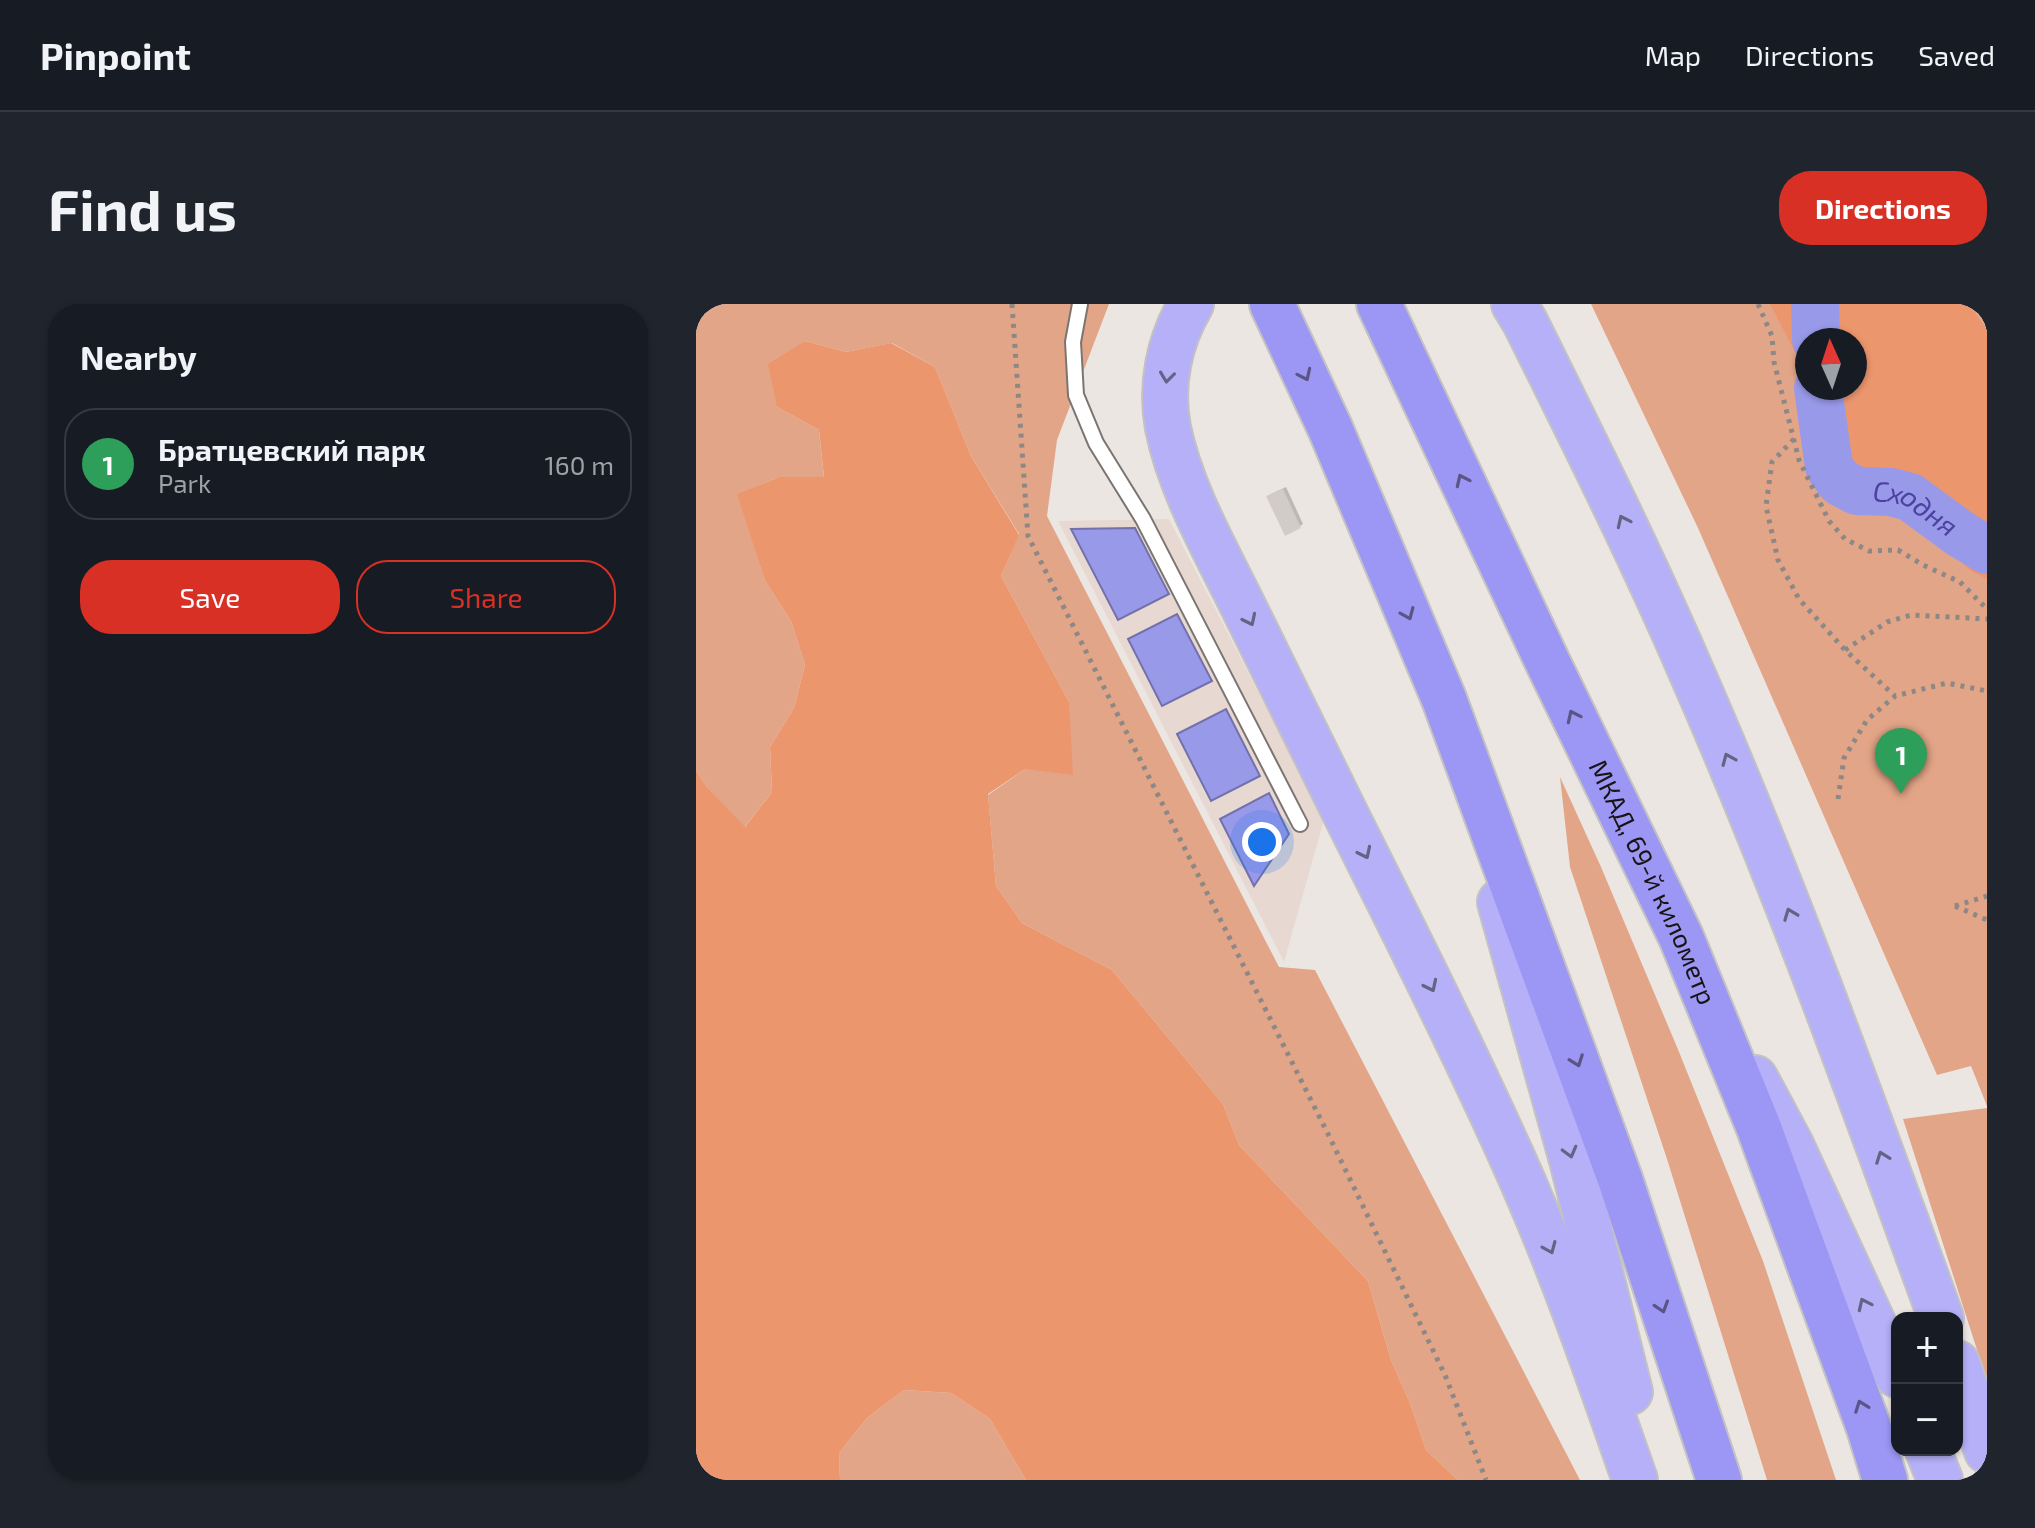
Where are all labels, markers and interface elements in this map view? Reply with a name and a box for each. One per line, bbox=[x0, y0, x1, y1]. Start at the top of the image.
text: Pinpoint bbox=[40, 32, 191, 78]
text: Map bbox=[1645, 38, 1701, 72]
text: Directions bbox=[1745, 38, 1874, 72]
text: Saved bbox=[1918, 38, 1995, 72]
button: Directions bbox=[1779, 171, 1987, 245]
text: Find us bbox=[48, 175, 237, 242]
north arrow bbox=[1795, 328, 1867, 400]
text: Nearby bbox=[80, 336, 197, 377]
one-way arrow bbox=[1295, 367, 1311, 381]
one-way arrow bbox=[1158, 371, 1175, 384]
text: Братцевский парк bbox=[158, 431, 426, 467]
text: 1 bbox=[102, 449, 114, 480]
text: 160 m bbox=[545, 449, 614, 480]
text: Park bbox=[158, 467, 211, 498]
water label: Сходня bbox=[1872, 473, 1965, 543]
one-way arrow bbox=[1456, 474, 1472, 489]
one-way arrow bbox=[1617, 515, 1633, 530]
button: Save bbox=[80, 560, 340, 634]
button: Share bbox=[356, 560, 616, 634]
one-way arrow bbox=[1398, 606, 1414, 620]
one-way arrow bbox=[1240, 611, 1255, 626]
one-way arrow bbox=[1567, 709, 1583, 724]
pin: 1 bbox=[1875, 728, 1927, 794]
one-way arrow bbox=[1721, 753, 1738, 767]
street label: МКАД, 69-й километр bbox=[1583, 755, 1724, 1009]
your location bbox=[1242, 822, 1282, 862]
one-way arrow bbox=[1355, 844, 1371, 859]
one-way arrow bbox=[1783, 908, 1800, 922]
one-way arrow bbox=[1421, 978, 1437, 992]
one-way arrow bbox=[1567, 1053, 1584, 1067]
one-way arrow bbox=[1560, 1144, 1577, 1158]
one-way arrow bbox=[1876, 1151, 1892, 1165]
one-way arrow bbox=[1540, 1240, 1556, 1254]
one-way arrow bbox=[1858, 1298, 1874, 1312]
one-way arrow bbox=[1653, 1299, 1669, 1313]
map controls bbox=[1891, 1312, 1963, 1456]
button: + bbox=[1891, 1312, 1963, 1384]
button: − bbox=[1891, 1384, 1963, 1456]
one-way arrow bbox=[1855, 1400, 1871, 1414]

